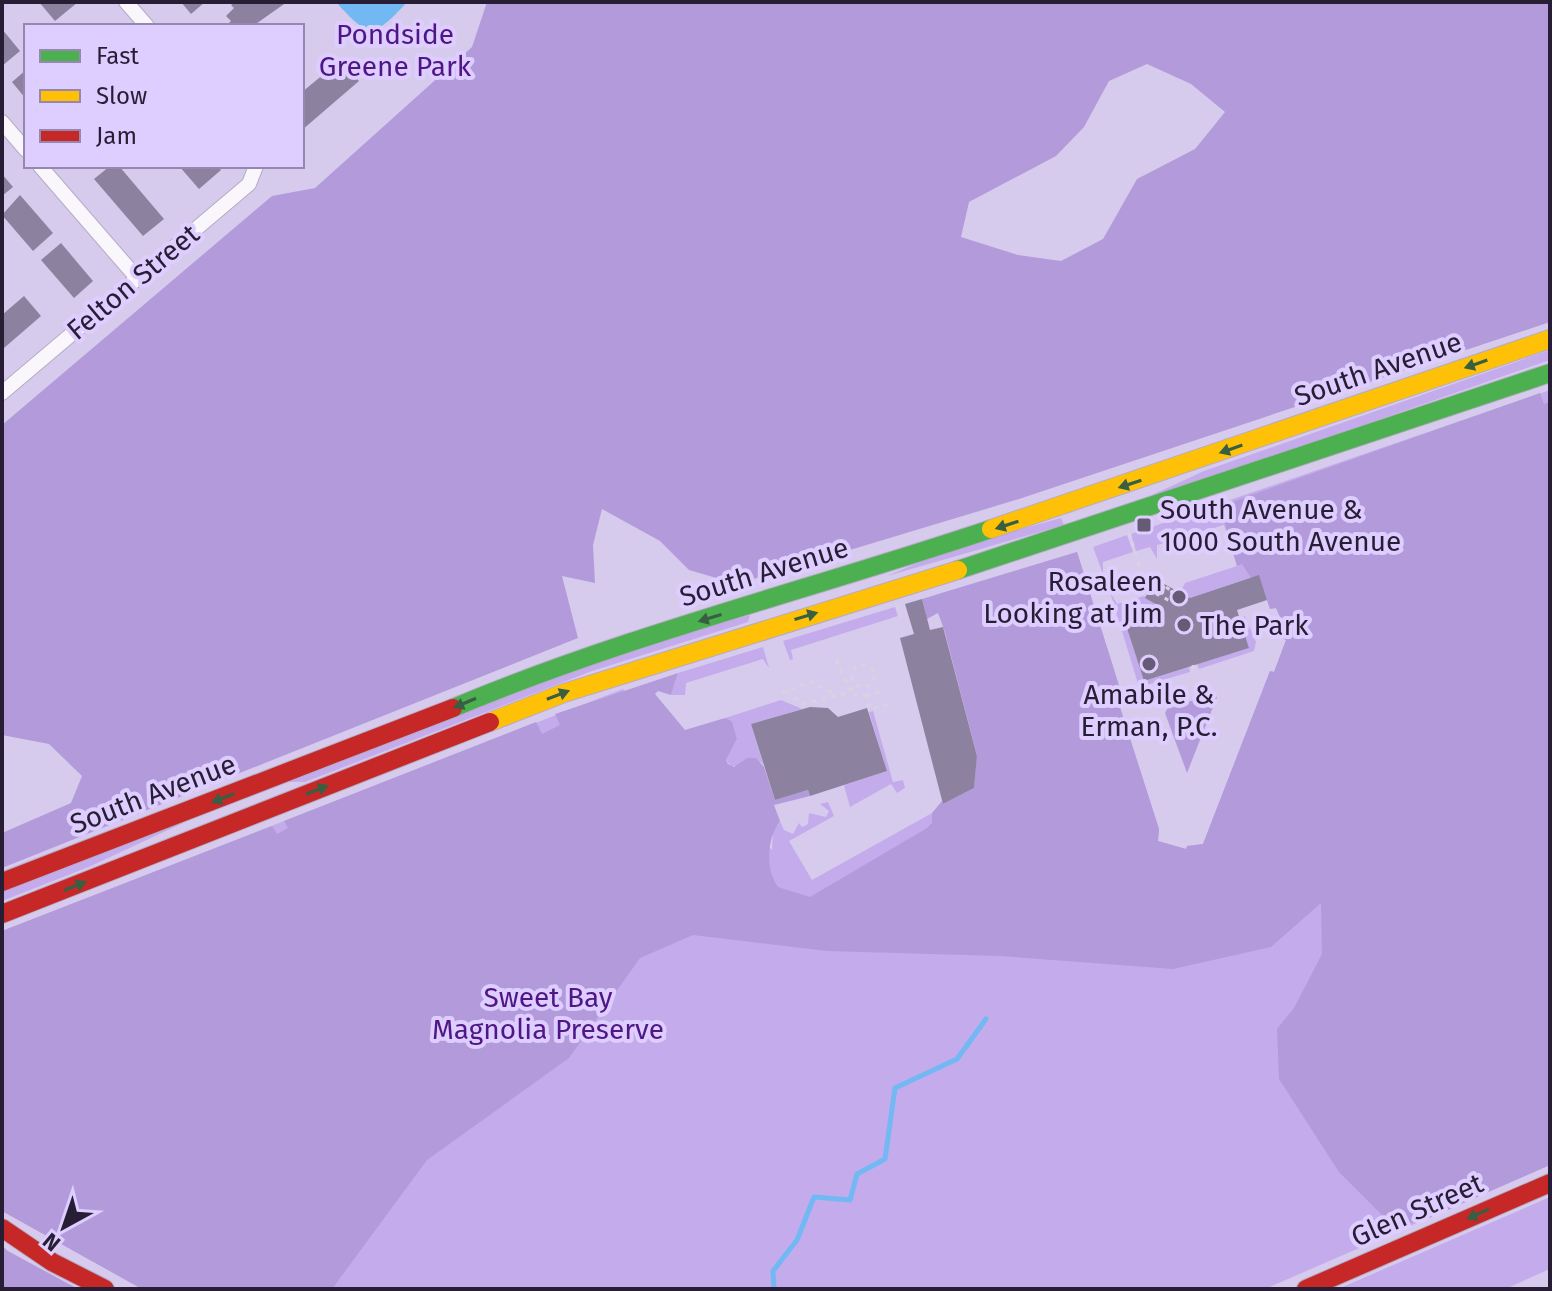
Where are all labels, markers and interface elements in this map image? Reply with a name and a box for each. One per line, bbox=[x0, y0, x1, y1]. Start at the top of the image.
park label: Pondside Greene Park bbox=[319, 18, 472, 83]
legend bbox=[24, 24, 304, 168]
text: Fast bbox=[96, 42, 139, 70]
text: Slow bbox=[96, 82, 147, 110]
text: Jam bbox=[96, 122, 137, 150]
street label: Felton Street bbox=[60, 217, 206, 347]
street label: South Avenue bbox=[1290, 325, 1466, 413]
one-way arrow bbox=[1464, 359, 1488, 371]
one-way arrow bbox=[1218, 444, 1242, 456]
one-way arrow bbox=[1118, 478, 1142, 490]
place label: South Avenue & 1000 South Avenue bbox=[1160, 493, 1401, 558]
marker: South Avenue & 1000 South Avenue bbox=[1135, 516, 1153, 534]
one-way arrow bbox=[995, 519, 1019, 531]
street label: South Avenue bbox=[676, 531, 852, 613]
place label: Rosaleen Looking at Jim bbox=[983, 565, 1163, 630]
marker: Rosaleen Looking at Jim bbox=[1170, 588, 1188, 606]
one-way arrow bbox=[794, 609, 818, 622]
place label: The Park bbox=[1200, 609, 1309, 642]
one-way arrow bbox=[698, 612, 722, 625]
marker: The Park bbox=[1175, 616, 1193, 634]
marker: Amabile & Erman, P.C. bbox=[1140, 655, 1158, 673]
place label: Amabile & Erman, P.C. bbox=[1081, 678, 1217, 743]
one-way arrow bbox=[547, 688, 571, 701]
one-way arrow bbox=[453, 697, 477, 710]
street label: South Avenue bbox=[66, 747, 240, 841]
one-way arrow bbox=[305, 783, 329, 796]
one-way arrow bbox=[211, 792, 235, 805]
one-way arrow bbox=[63, 879, 87, 892]
park label: Sweet Bay Magnolia Preserve bbox=[432, 981, 664, 1046]
street label: Glen Street bbox=[1346, 1166, 1489, 1254]
north arrow bbox=[24, 1187, 104, 1267]
one-way arrow bbox=[1467, 1207, 1490, 1221]
text: N bbox=[37, 1227, 66, 1257]

